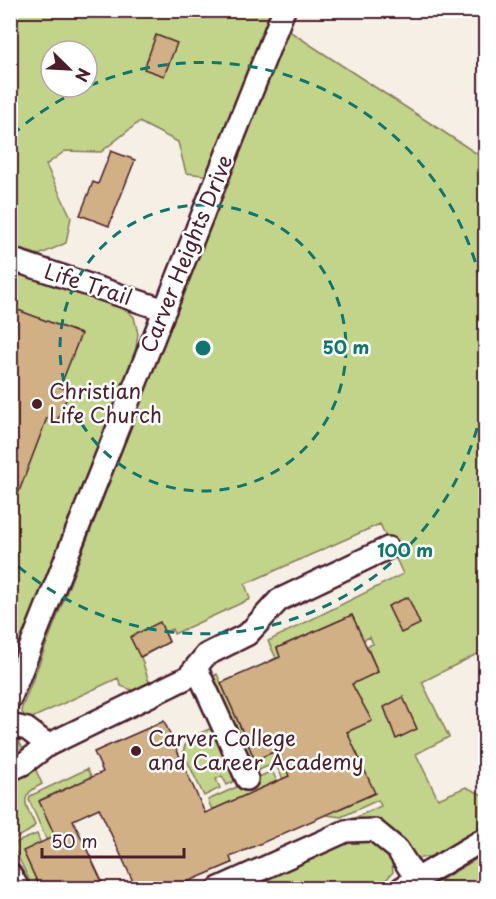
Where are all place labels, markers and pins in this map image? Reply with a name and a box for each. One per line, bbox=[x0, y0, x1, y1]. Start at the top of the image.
centre of rings bbox=[193, 338, 213, 358]
place label: Christian Life Church bbox=[49, 374, 162, 430]
marker: Christian Life Church bbox=[30, 397, 44, 411]
place label: Carver College and Career Academy bbox=[148, 721, 364, 777]
marker: Carver College and Career Academy bbox=[129, 744, 143, 758]

